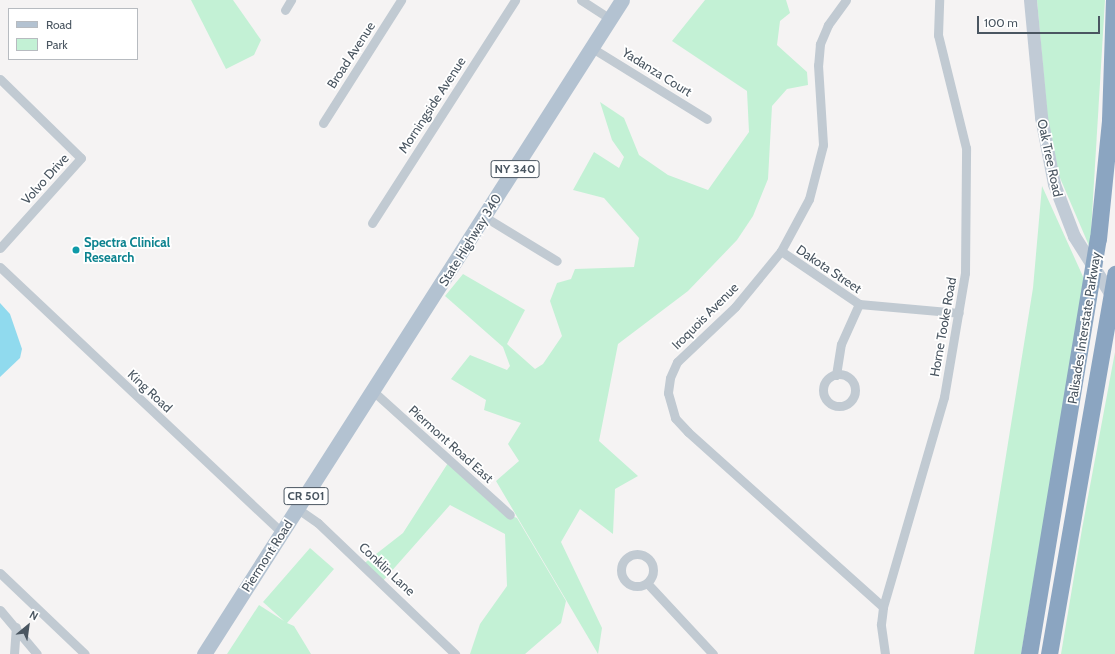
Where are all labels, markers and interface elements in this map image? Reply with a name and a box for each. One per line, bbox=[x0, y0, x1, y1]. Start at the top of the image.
legend bbox=[8, 8, 138, 60]
scale bar bbox=[979, 8, 1102, 34]
text: 100 m bbox=[984, 15, 1018, 30]
text: Road bbox=[46, 17, 72, 32]
street label: Broad Avenue bbox=[324, 19, 378, 91]
text: Park bbox=[46, 37, 68, 52]
street label: Yadanza Court bbox=[619, 44, 695, 100]
street label: Morningside Avenue bbox=[395, 54, 469, 156]
street label: Oak Tree Road bbox=[1034, 118, 1066, 198]
street label: Volvo Drive bbox=[18, 150, 72, 208]
road number: NY 340 bbox=[490, 159, 540, 179]
street label: State Highway 340 bbox=[435, 191, 505, 289]
place label: Spectra Clinical Research bbox=[84, 235, 170, 266]
street label: Dakota Street bbox=[793, 242, 865, 296]
marker: Spectra Clinical Research bbox=[71, 245, 81, 255]
street label: Palisades Interstate Parkway bbox=[1064, 251, 1104, 405]
street label: Horne Tooke Road bbox=[927, 276, 959, 378]
street label: Iroquois Avenue bbox=[668, 279, 742, 353]
street label: King Road bbox=[124, 366, 176, 416]
street label: Piermont Road East bbox=[406, 402, 496, 486]
road number: CR 501 bbox=[283, 486, 329, 506]
street label: Piermont Road bbox=[238, 517, 296, 595]
street label: Conklin Lane bbox=[356, 539, 418, 599]
north arrow bbox=[8, 606, 48, 646]
text: N bbox=[27, 607, 41, 624]

